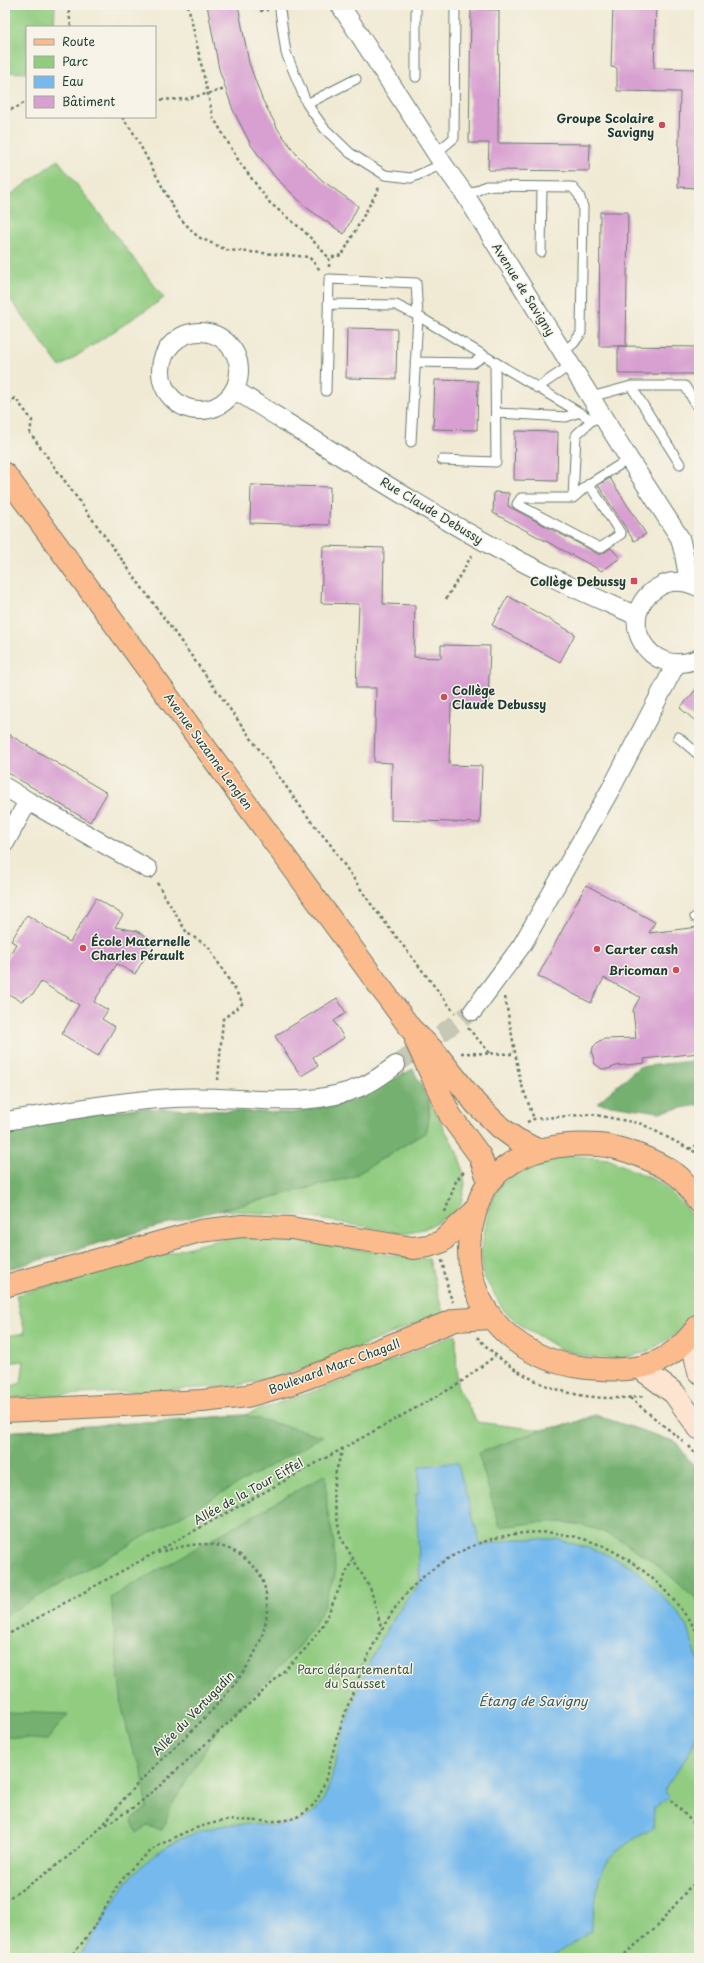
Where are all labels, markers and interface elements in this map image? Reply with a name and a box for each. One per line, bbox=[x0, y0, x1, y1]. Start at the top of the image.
legend bbox=[26, 26, 156, 118]
text: Route bbox=[62, 32, 95, 50]
text: Parc bbox=[62, 52, 88, 70]
text: Eau bbox=[62, 72, 84, 90]
text: Bâtiment bbox=[62, 92, 115, 110]
place label: Groupe Scolaire Savigny bbox=[556, 109, 654, 141]
marker: Groupe Scolaire Savigny bbox=[657, 120, 667, 130]
street label: Avenue de Savigny bbox=[488, 239, 560, 339]
street label: Rue Claude Debussy bbox=[377, 472, 487, 548]
place label: Collège Debussy bbox=[530, 572, 626, 590]
marker: Collège Debussy bbox=[629, 576, 639, 586]
place label: Collège Claude Debussy bbox=[452, 681, 546, 713]
street label: Avenue Suzanne Lenglen bbox=[160, 689, 258, 813]
marker: Collège Claude Debussy bbox=[439, 692, 449, 702]
place label: École Maternelle Charles Pérault bbox=[91, 932, 191, 964]
place label: Carter cash bbox=[605, 940, 678, 958]
marker: École Maternelle Charles Pérault bbox=[78, 943, 88, 953]
marker: Carter cash bbox=[592, 944, 602, 954]
place label: Bricoman bbox=[609, 961, 668, 979]
marker: Bricoman bbox=[671, 965, 681, 975]
street label: Boulevard Marc Chagall bbox=[266, 1334, 402, 1398]
street label: Allée de la Tour Eiffel bbox=[190, 1453, 306, 1529]
park label: Parc départemental du Sausset bbox=[297, 1660, 413, 1692]
street label: Allée du Vertugadin bbox=[148, 1667, 238, 1759]
water label: Étang de Savigny bbox=[479, 1691, 589, 1710]

